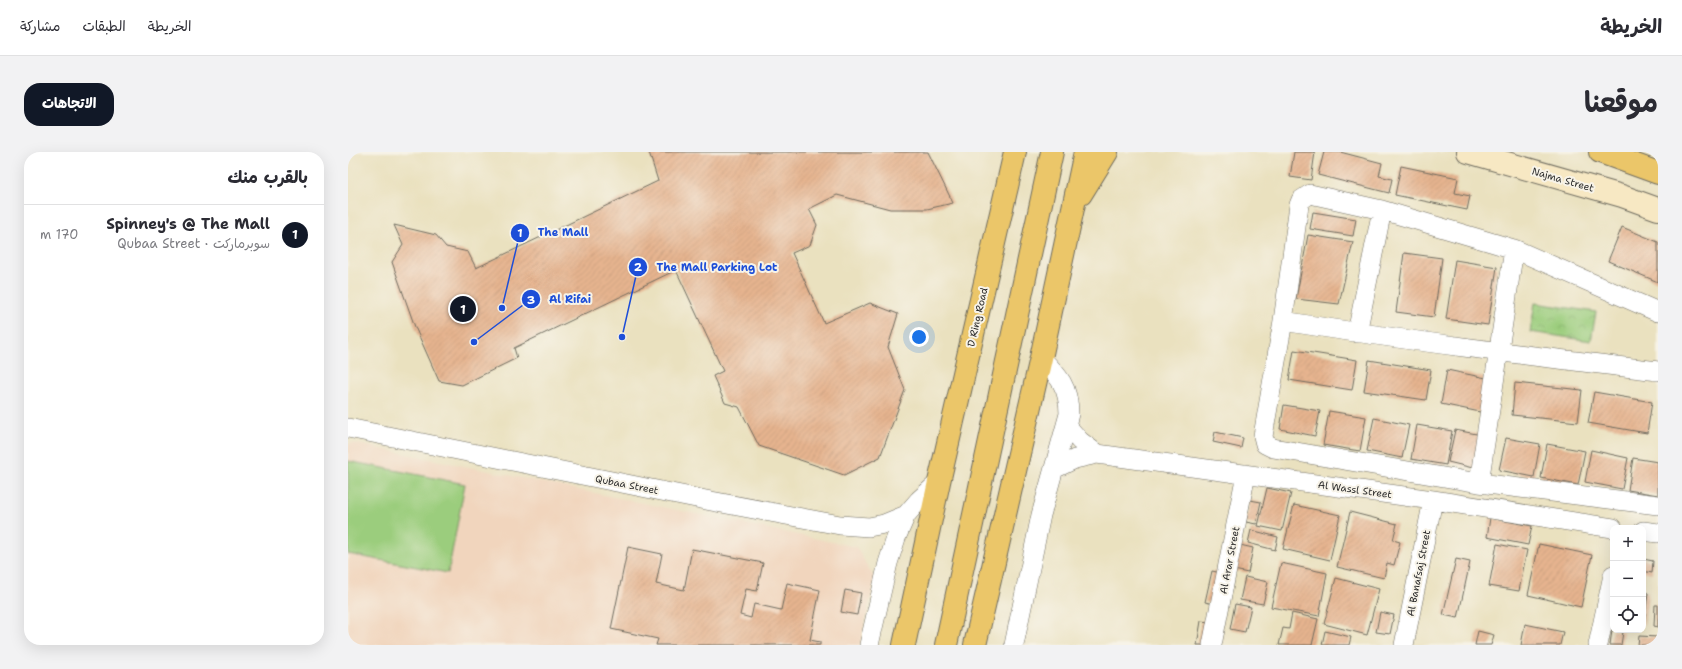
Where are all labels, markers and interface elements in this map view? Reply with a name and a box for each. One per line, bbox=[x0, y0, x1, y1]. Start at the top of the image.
text: الخريطة bbox=[1600, 14, 1662, 39]
text: مشاركة bbox=[20, 17, 60, 35]
text: الطبقات bbox=[82, 17, 126, 35]
text: الخريطة bbox=[148, 17, 191, 35]
button: الاتجاهات bbox=[24, 83, 114, 126]
text: موقعنا bbox=[1584, 83, 1658, 121]
street label: Najma Street bbox=[1530, 164, 1595, 195]
text: بالقرب منك bbox=[228, 166, 308, 188]
text: Spinney's @ The Mall bbox=[106, 214, 270, 234]
callout: The Mall bbox=[510, 221, 597, 244]
text: 1 bbox=[517, 225, 523, 241]
text: The Mall bbox=[538, 225, 589, 240]
text: 170 m bbox=[40, 226, 78, 243]
text: 1 bbox=[292, 226, 298, 243]
text: سوبرماركت · Qubaa Street bbox=[117, 235, 270, 252]
callout: The Mall Parking Lot bbox=[628, 256, 785, 279]
text: 2 bbox=[634, 259, 643, 275]
text: The Mall Parking Lot bbox=[657, 260, 778, 275]
street label: D Ring Road bbox=[964, 286, 991, 348]
callout: Al Rifai bbox=[521, 288, 599, 311]
text: 3 bbox=[527, 292, 535, 308]
text: Al Rifai bbox=[549, 292, 591, 307]
pin: 1 bbox=[450, 294, 476, 324]
your location bbox=[909, 327, 929, 347]
street label: Qubaa Street bbox=[594, 472, 660, 497]
street label: Al Wassl Street bbox=[1317, 478, 1393, 501]
street label: Al Arar Street bbox=[1217, 525, 1242, 595]
map controls bbox=[1610, 525, 1646, 633]
button: + bbox=[1610, 525, 1646, 561]
street label: Al Banafsaj Street bbox=[1404, 529, 1433, 617]
button: − bbox=[1610, 561, 1646, 597]
button: locate bbox=[1610, 597, 1646, 633]

